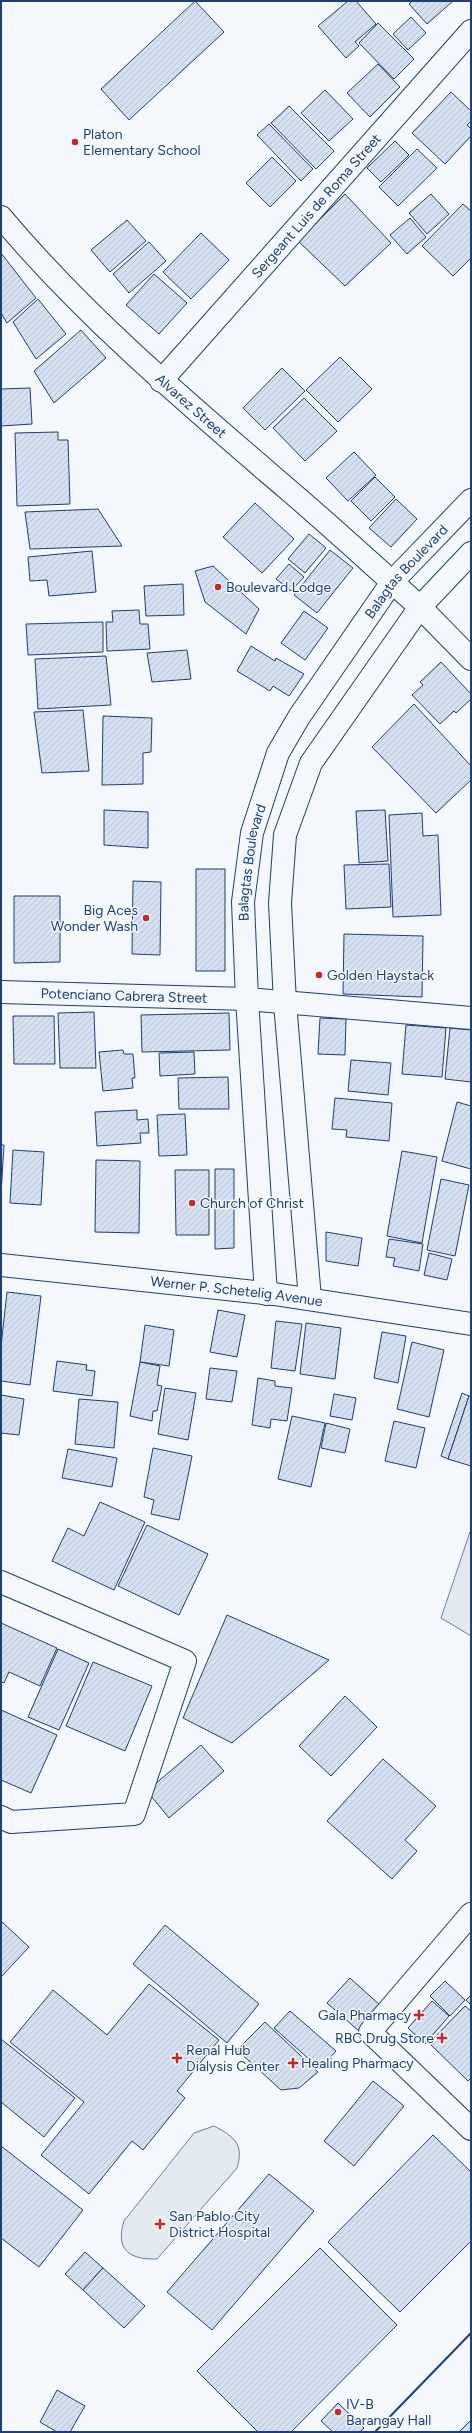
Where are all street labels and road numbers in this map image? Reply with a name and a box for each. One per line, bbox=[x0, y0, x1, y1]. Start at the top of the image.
street label: Sergeant Luis de Roma Street bbox=[248, 130, 384, 281]
street label: Alvarez Street bbox=[152, 370, 230, 441]
street label: Balagtas Boulevard bbox=[361, 521, 451, 622]
street label: Balagtas Boulevard bbox=[235, 802, 269, 921]
street label: Potenciano Cabrera Street bbox=[40, 985, 207, 1006]
street label: Werner P. Schetelig Avenue bbox=[150, 1272, 324, 1310]

